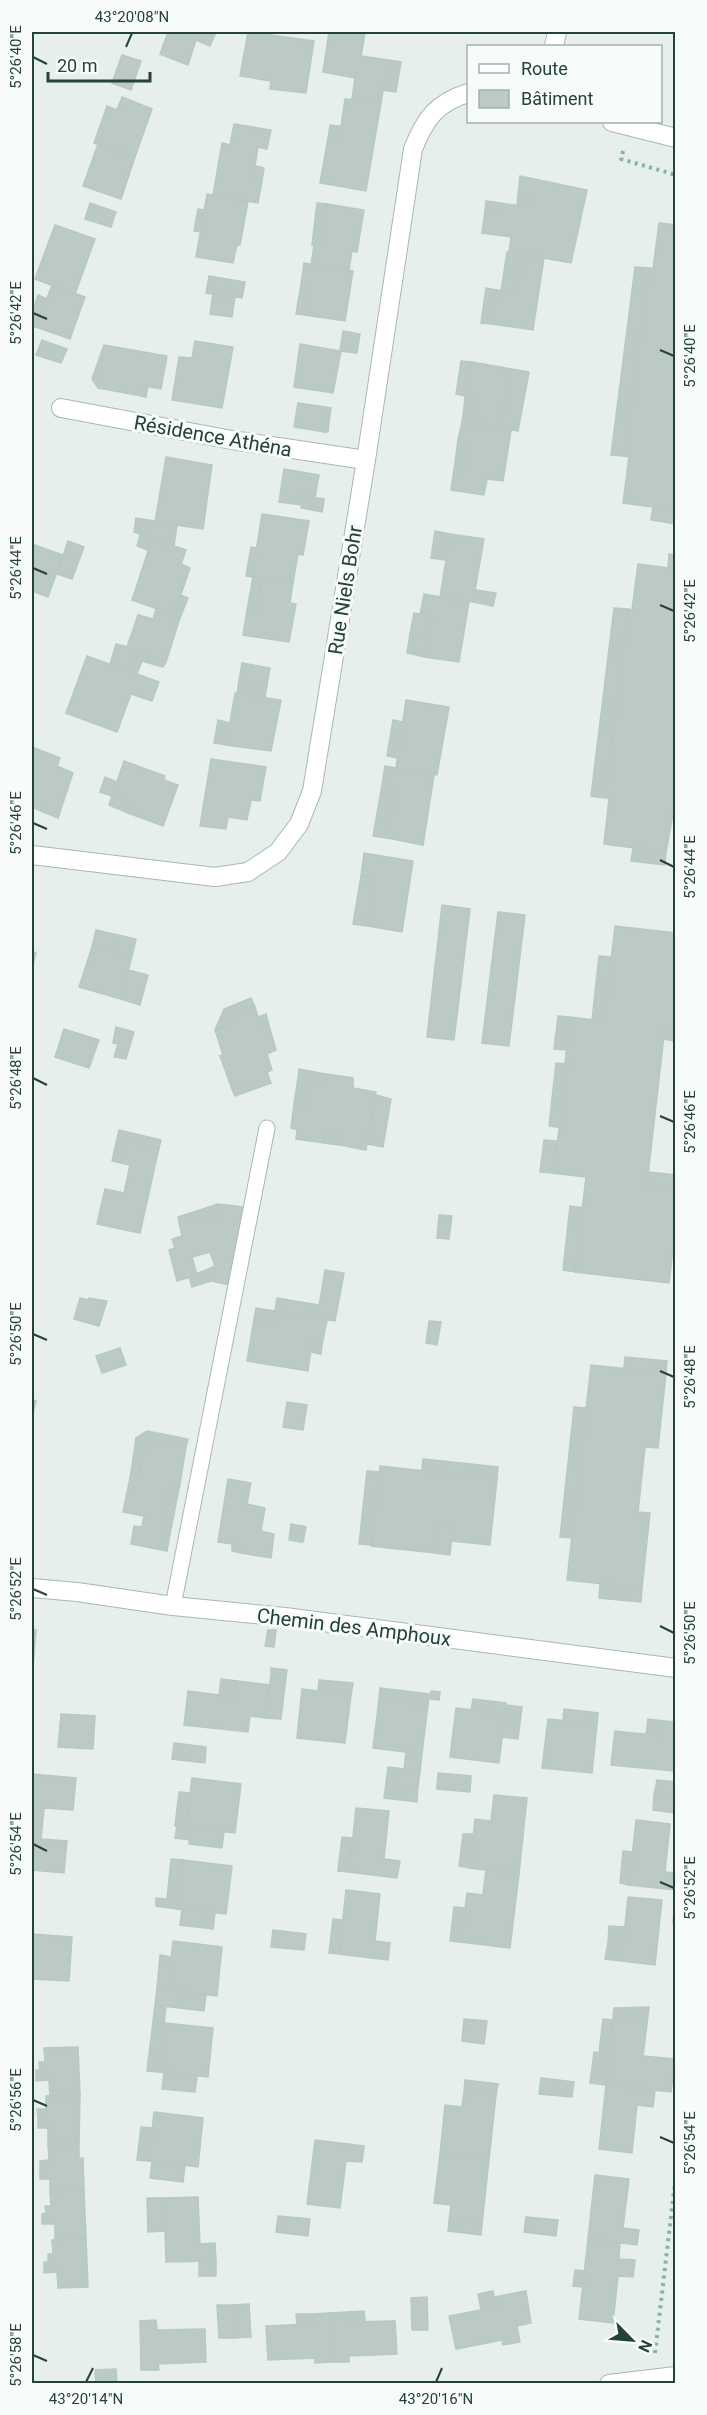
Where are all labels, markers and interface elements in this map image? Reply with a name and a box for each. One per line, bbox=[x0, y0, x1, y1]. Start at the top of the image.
text: 43°20'08"N bbox=[95, 8, 169, 26]
text: 5°26'40"E bbox=[7, 25, 25, 89]
scale bar bbox=[48, 45, 150, 83]
legend bbox=[467, 45, 662, 123]
text: 20 m bbox=[57, 55, 97, 76]
text: Route bbox=[521, 58, 568, 79]
text: Bâtiment bbox=[521, 88, 594, 109]
text: 5°26'42"E bbox=[7, 281, 25, 345]
text: 5°26'40"E bbox=[681, 324, 699, 388]
street label: Résidence Athéna bbox=[132, 410, 294, 462]
street label: Rue Niels Bohr bbox=[323, 523, 367, 656]
text: 5°26'44"E bbox=[7, 536, 25, 600]
text: 5°26'42"E bbox=[681, 579, 699, 643]
text: 5°26'46"E bbox=[7, 791, 25, 855]
text: 5°26'44"E bbox=[681, 835, 699, 899]
text: 5°26'48"E bbox=[7, 1046, 25, 1110]
text: 5°26'46"E bbox=[681, 1090, 699, 1154]
text: 5°26'50"E bbox=[7, 1302, 25, 1366]
text: 5°26'48"E bbox=[681, 1345, 699, 1409]
text: 5°26'52"E bbox=[7, 1557, 25, 1621]
text: 5°26'50"E bbox=[681, 1601, 699, 1665]
street label: Chemin des Amphoux bbox=[256, 1603, 453, 1651]
text: 5°26'54"E bbox=[7, 1812, 25, 1876]
text: 5°26'52"E bbox=[681, 1856, 699, 1920]
text: 5°26'56"E bbox=[7, 2068, 25, 2132]
text: 5°26'54"E bbox=[681, 2111, 699, 2175]
north arrow bbox=[602, 2310, 662, 2370]
text: 5°26'58"E bbox=[7, 2323, 25, 2387]
text: N bbox=[634, 2337, 656, 2355]
text: 43°20'14"N bbox=[49, 2390, 123, 2408]
text: 43°20'16"N bbox=[399, 2390, 473, 2408]

